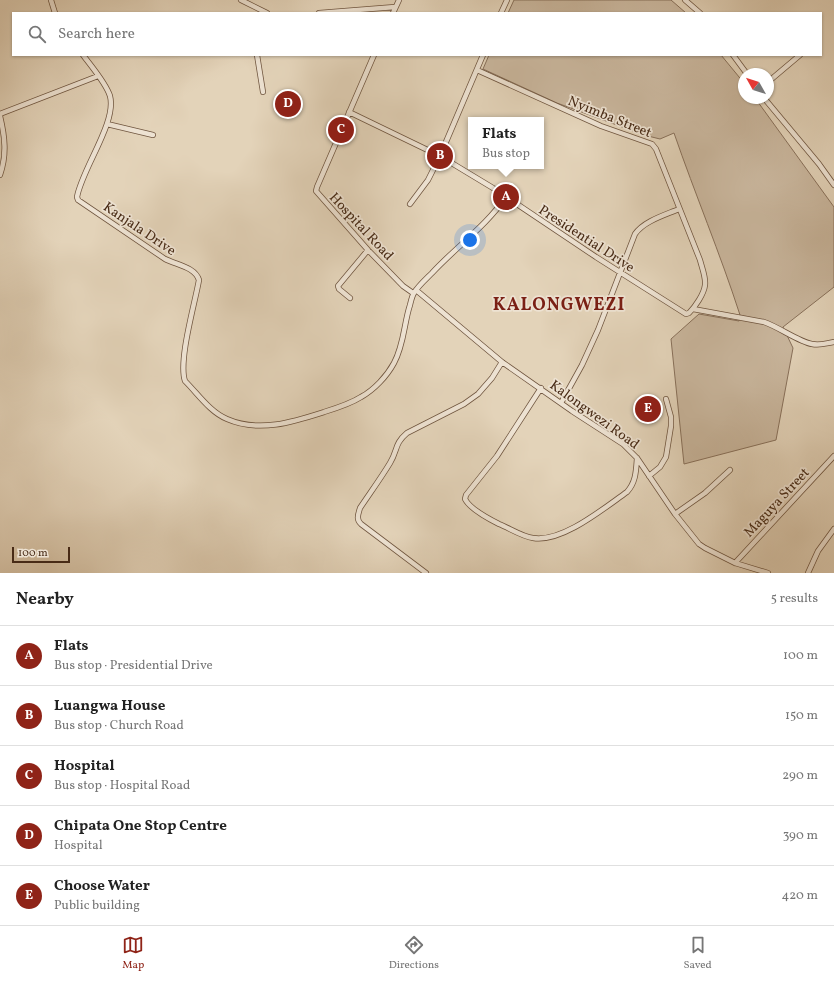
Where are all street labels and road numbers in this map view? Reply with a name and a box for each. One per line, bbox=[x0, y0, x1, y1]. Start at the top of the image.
street label: Nyimba Street bbox=[565, 92, 654, 143]
street label: Hospital Road bbox=[324, 189, 397, 265]
street label: Kanjala Drive bbox=[99, 198, 180, 261]
street label: Presidential Drive bbox=[534, 201, 638, 278]
street label: Kalongwezi Road bbox=[545, 376, 643, 454]
street label: Maguya Street bbox=[740, 464, 814, 542]

